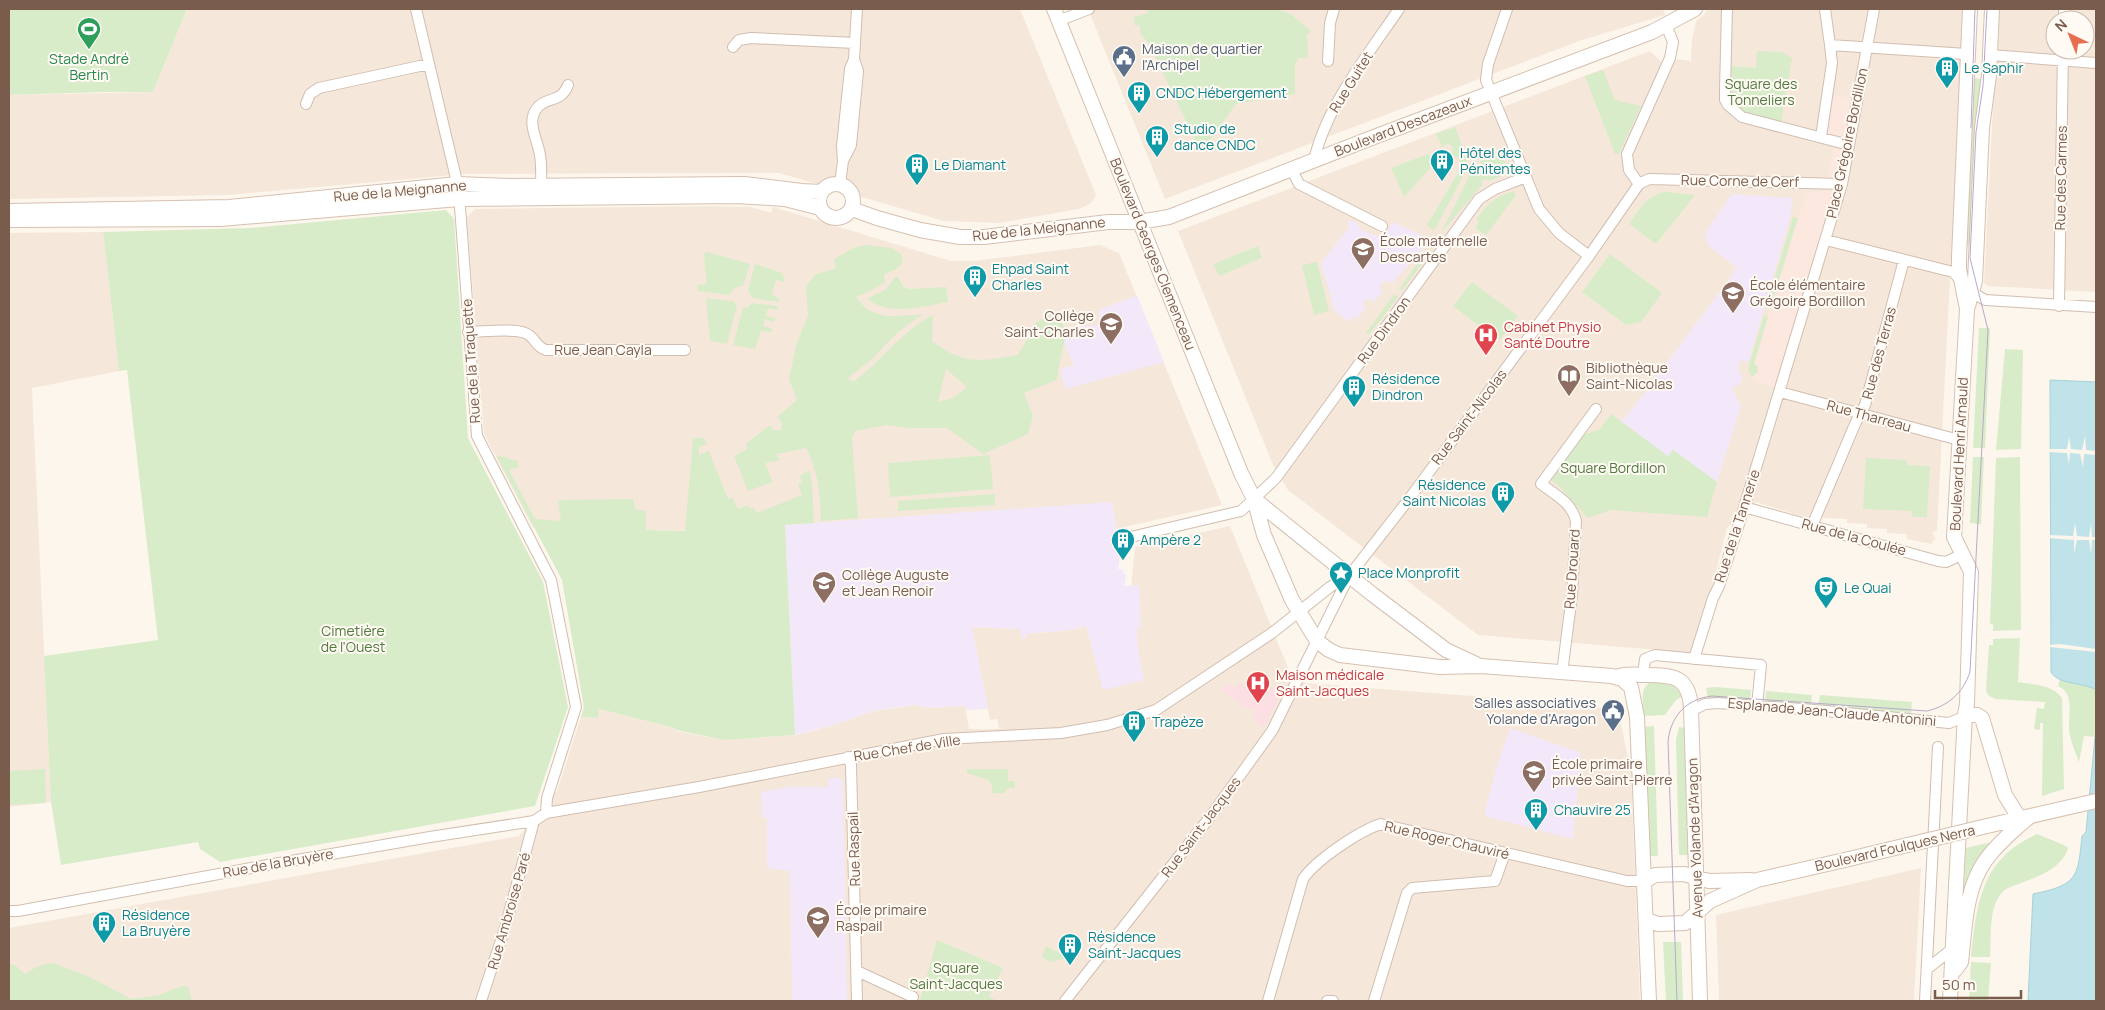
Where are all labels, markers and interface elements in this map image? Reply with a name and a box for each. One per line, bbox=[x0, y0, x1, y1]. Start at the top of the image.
north arrow bbox=[2045, 10, 2095, 60]
text: N bbox=[2051, 15, 2071, 36]
sports icon: Stade André Bertin bbox=[76, 16, 102, 50]
place label: Maison de quartier l'Archipel bbox=[1142, 39, 1262, 74]
public building icon: Maison de quartier l'Archipel bbox=[1111, 44, 1137, 78]
street label: Rue Guitet bbox=[1324, 47, 1377, 116]
place label: Stade André Bertin bbox=[49, 49, 129, 84]
building icon: Le Saphir bbox=[1934, 55, 1960, 89]
place label: Le Saphir bbox=[1964, 58, 2023, 77]
street label: Place Grégoire Bordillon bbox=[1821, 66, 1872, 220]
park label: Square des Tonneliers bbox=[1725, 74, 1797, 109]
building icon: CNDC Hébergement bbox=[1126, 80, 1152, 114]
place label: CNDC Hébergement bbox=[1156, 83, 1287, 102]
street label: Boulevard Descazeaux bbox=[1331, 90, 1475, 160]
place label: Studio de dance CNDC bbox=[1174, 119, 1256, 154]
building icon: Studio de dance CNDC bbox=[1144, 124, 1170, 158]
street label: Rue des Carmes bbox=[2050, 125, 2071, 231]
place label: Hôtel des Pénitentes bbox=[1460, 143, 1531, 178]
building icon: Hôtel des Pénitentes bbox=[1429, 148, 1455, 182]
building icon: Le Diamant bbox=[904, 152, 930, 186]
place label: Le Diamant bbox=[934, 155, 1007, 174]
street label: Boulevard Georges Clemenceau bbox=[1106, 155, 1201, 353]
street label: Rue Corne de Cerf bbox=[1681, 170, 1799, 191]
street label: Rue de la Meignanne bbox=[333, 175, 467, 206]
street label: Rue de la Meignanne bbox=[972, 212, 1106, 245]
place label: École maternelle Descartes bbox=[1380, 231, 1487, 266]
school or university icon: École maternelle Descartes bbox=[1350, 236, 1376, 270]
place label: Ehpad Saint Charles bbox=[992, 259, 1069, 294]
building icon: Ehpad Saint Charles bbox=[962, 264, 988, 298]
place label: École élémentaire Grégoire Bordillon bbox=[1750, 275, 1865, 310]
school or university icon: École élémentaire Grégoire Bordillon bbox=[1720, 280, 1746, 314]
street label: Rue Dindron bbox=[1353, 292, 1414, 367]
street label: Rue de la Traquette bbox=[457, 298, 484, 424]
street label: Rue des Terras bbox=[1857, 304, 1900, 401]
place label: Collège Saint-Charles bbox=[1005, 306, 1094, 341]
school or university icon: Collège Saint-Charles bbox=[1098, 311, 1124, 345]
place label: Cabinet Physio Santé Doutre bbox=[1504, 317, 1601, 352]
hospital icon: Cabinet Physio Santé Doutre bbox=[1473, 322, 1499, 356]
street label: Rue Jean Cayla bbox=[554, 340, 652, 359]
place label: Bibliothèque Saint-Nicolas bbox=[1586, 358, 1673, 393]
library icon: Bibliothèque Saint-Nicolas bbox=[1556, 363, 1582, 397]
street label: Rue Saint-Nicolas bbox=[1427, 365, 1511, 468]
place label: Résidence Dindron bbox=[1372, 369, 1440, 404]
building icon: Résidence Dindron bbox=[1341, 374, 1367, 408]
street label: Boulevard Henri Arnauld bbox=[1945, 377, 1972, 531]
street label: Rue Tharreau bbox=[1825, 395, 1913, 436]
park label: Square Bordillon bbox=[1560, 458, 1666, 477]
street label: Rue de la Tannerie bbox=[1709, 467, 1764, 585]
place label: Résidence Saint Nicolas bbox=[1403, 475, 1486, 510]
building icon: Résidence Saint Nicolas bbox=[1490, 480, 1516, 514]
street label: Rue de la Coulée bbox=[1800, 513, 1909, 560]
building icon: Ampère 2 bbox=[1110, 527, 1136, 561]
street label: Rue Drouard bbox=[1559, 528, 1584, 610]
place label: Ampère 2 bbox=[1140, 530, 1201, 549]
place icon: Place Monprofit bbox=[1328, 560, 1354, 594]
place label: Place Monprofit bbox=[1358, 563, 1460, 582]
place label: Collège Auguste et Jean Renoir bbox=[842, 565, 949, 600]
school or university icon: Collège Auguste et Jean Renoir bbox=[811, 570, 837, 604]
theatre icon: Le Quai bbox=[1813, 575, 1839, 609]
place label: Le Quai bbox=[1844, 578, 1892, 597]
park label: Cimetière de l'Ouest bbox=[321, 621, 386, 656]
place label: Maison médicale Saint-Jacques bbox=[1276, 665, 1384, 700]
hospital icon: Maison médicale Saint-Jacques bbox=[1245, 670, 1271, 704]
place label: Salles associatives Yolande d'Aragon bbox=[1474, 693, 1596, 728]
street label: Esplanade Jean-Claude Antonini bbox=[1727, 693, 1937, 730]
public building icon: Salles associatives Yolande d'Aragon bbox=[1600, 698, 1626, 732]
building icon: Trapèze bbox=[1121, 709, 1147, 743]
place label: Trapèze bbox=[1152, 712, 1204, 731]
street label: Rue Chef de Ville bbox=[852, 730, 962, 765]
place label: École primaire privée Saint-Pierre bbox=[1552, 754, 1672, 789]
street label: Avenue Yolande d’Aragon bbox=[1682, 758, 1707, 918]
school or university icon: École primaire privée Saint-Pierre bbox=[1521, 759, 1547, 793]
street label: Rue Saint-Jacques bbox=[1156, 773, 1245, 881]
building icon: Chauvire 25 bbox=[1523, 797, 1549, 831]
place label: Chauvire 25 bbox=[1554, 800, 1631, 819]
street label: Rue Raspail bbox=[843, 811, 864, 887]
street label: Rue Roger Chauviré bbox=[1383, 816, 1511, 863]
street label: Boulevard Foulques Nerra bbox=[1813, 820, 1977, 875]
street label: Rue de la Bruyère bbox=[221, 843, 335, 882]
street label: Rue Ambroise Paré bbox=[483, 850, 534, 972]
place label: École primaire Raspail bbox=[836, 900, 927, 935]
place label: Résidence La Bruyère bbox=[122, 905, 190, 940]
school or university icon: École primaire Raspail bbox=[805, 905, 831, 939]
building icon: Résidence La Bruyère bbox=[91, 910, 117, 944]
place label: Résidence Saint-Jacques bbox=[1088, 927, 1181, 962]
building icon: Résidence Saint-Jacques bbox=[1057, 932, 1083, 966]
park label: Square Saint-Jacques bbox=[909, 958, 1003, 993]
scale bar bbox=[1935, 968, 2021, 1000]
text: 50 m bbox=[1942, 974, 1976, 995]

